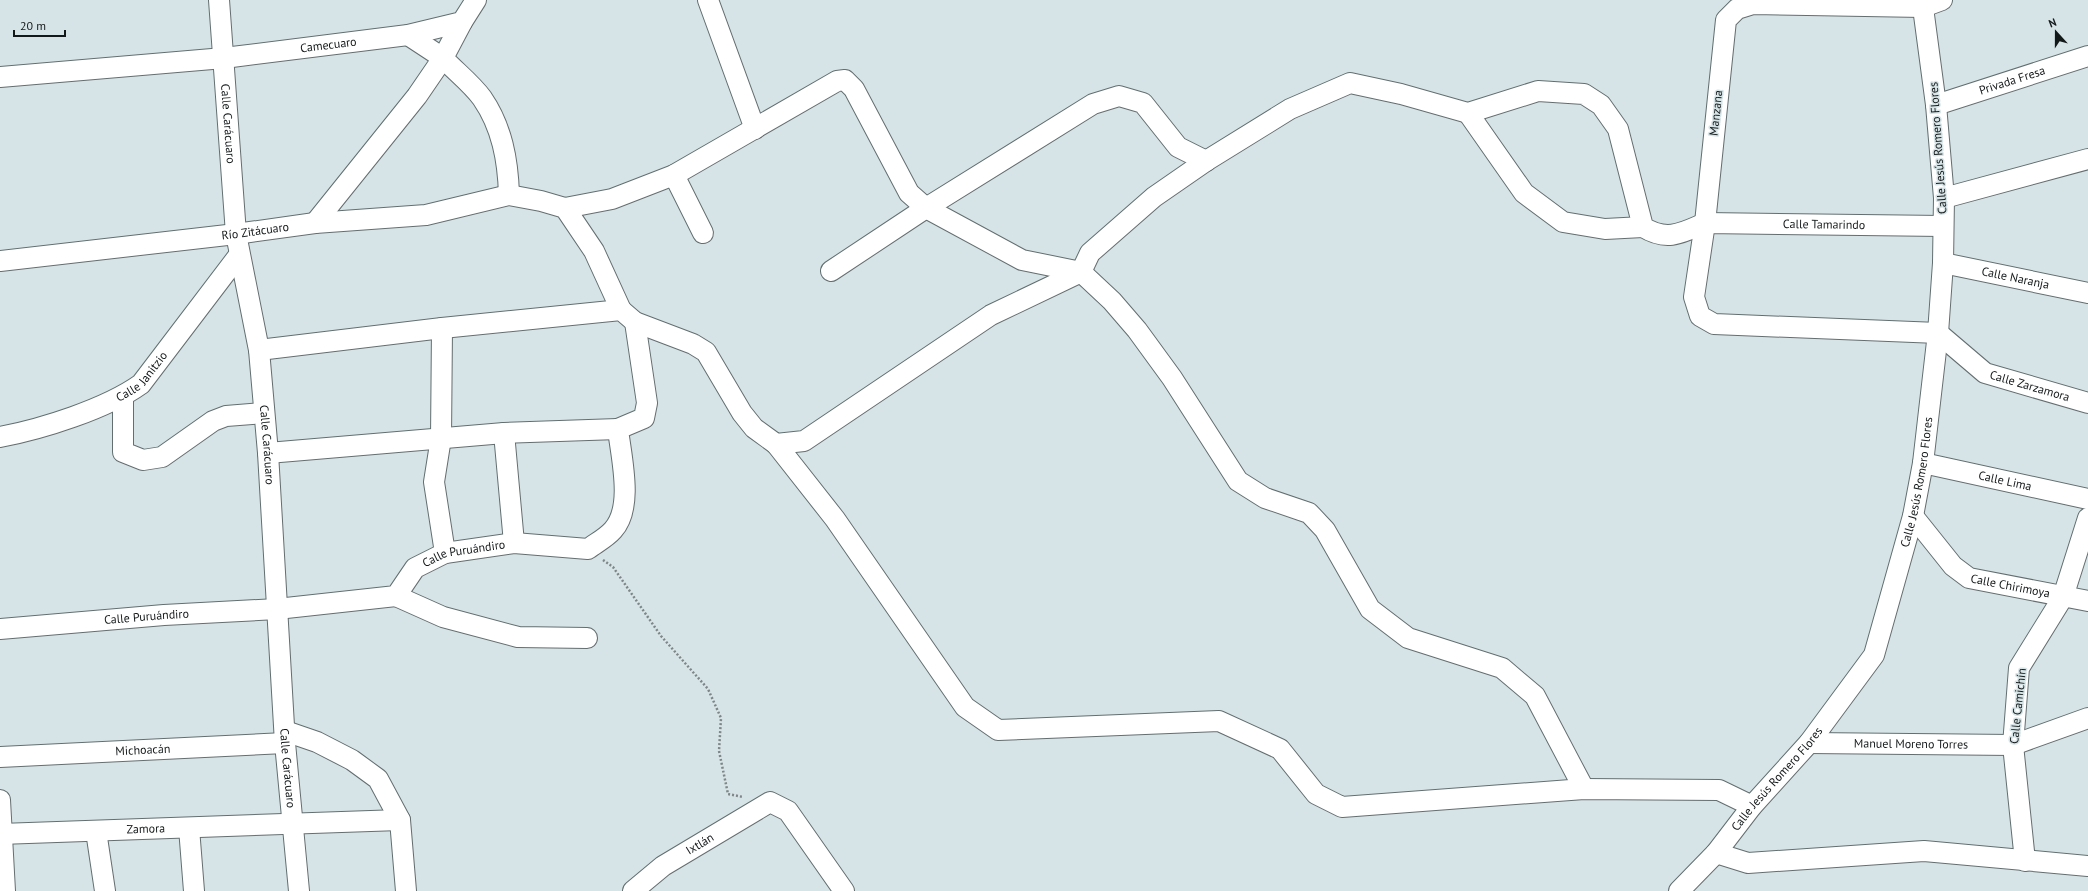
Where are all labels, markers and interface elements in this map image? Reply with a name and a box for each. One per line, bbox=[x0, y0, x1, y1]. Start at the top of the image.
scale bar bbox=[14, 12, 65, 38]
north arrow bbox=[2036, 12, 2076, 52]
text: N bbox=[2047, 15, 2058, 30]
text: 20 m bbox=[20, 18, 46, 33]
street label: Camecuaro bbox=[299, 33, 357, 55]
street label: Privada Fresa bbox=[1977, 62, 2047, 98]
street label: Calle Jesús Romero Flores bbox=[1925, 82, 1950, 214]
street label: Calle Carácuaro bbox=[218, 83, 239, 164]
street label: Manzana bbox=[1706, 89, 1725, 137]
street label: Calle Tamarindo bbox=[1783, 216, 1865, 232]
street label: Río Zitácuaro bbox=[221, 219, 290, 243]
street label: Calle Naranja bbox=[1980, 263, 2051, 292]
street label: Calle Janitzio bbox=[113, 348, 170, 405]
street label: Calle Zarzamora bbox=[1988, 367, 2072, 404]
street label: Calle Carácuaro bbox=[257, 404, 278, 485]
street label: Calle Jesús Romero Flores bbox=[1897, 416, 1935, 549]
street label: Calle Lima bbox=[1977, 467, 2033, 494]
street label: Calle Puruándiro bbox=[420, 536, 506, 570]
street label: Calle Chirimoya bbox=[1969, 570, 2051, 600]
street label: Calle Puruándiro bbox=[103, 606, 189, 627]
street label: Calle Camichín bbox=[2006, 667, 2029, 745]
street label: Calle Jesús Romero Flores bbox=[1728, 724, 1825, 834]
street label: Calle Carácuaro bbox=[277, 728, 299, 809]
street label: Manuel Moreno Torres bbox=[1854, 735, 1968, 752]
street label: Michoacán bbox=[115, 741, 171, 758]
street label: Zamora bbox=[126, 820, 165, 837]
street label: Ixtlán bbox=[683, 829, 716, 858]

